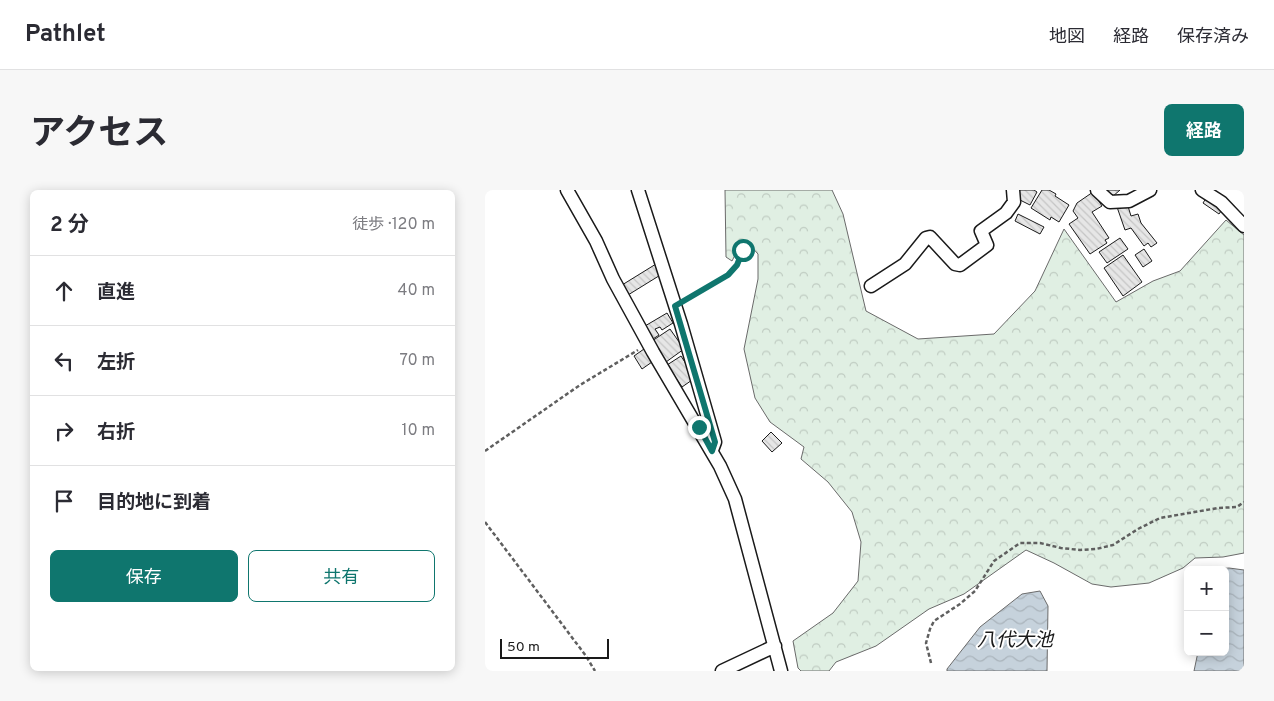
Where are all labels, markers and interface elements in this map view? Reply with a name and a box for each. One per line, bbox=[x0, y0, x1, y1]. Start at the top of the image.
text: Pathlet bbox=[25, 20, 106, 50]
text: 地図 bbox=[1049, 26, 1085, 49]
text: 経路 bbox=[1113, 26, 1149, 49]
text: 保存済み bbox=[1177, 26, 1249, 49]
button: 経路 bbox=[1164, 104, 1244, 156]
text: アクセス bbox=[30, 113, 168, 157]
text: 2 分 bbox=[50, 212, 89, 239]
text: 徒歩 · 120 m bbox=[352, 215, 435, 235]
route start bbox=[732, 239, 755, 262]
icon: ahead bbox=[50, 277, 78, 305]
text: 直進 bbox=[97, 281, 135, 305]
text: 40 m bbox=[397, 281, 435, 301]
icon: left bbox=[50, 347, 78, 375]
text: 左折 bbox=[97, 351, 135, 375]
text: 70 m bbox=[400, 351, 435, 371]
route end bbox=[688, 416, 711, 439]
icon: right bbox=[50, 417, 78, 445]
text: 右折 bbox=[97, 421, 135, 445]
text: 10 m bbox=[401, 421, 435, 441]
icon: arrive bbox=[50, 487, 78, 515]
text: 目的地に到着 bbox=[97, 491, 211, 515]
button: 保存 bbox=[50, 550, 238, 602]
button: 共有 bbox=[248, 550, 435, 602]
map controls bbox=[1184, 566, 1229, 656]
button: + bbox=[1184, 566, 1229, 611]
button: − bbox=[1184, 611, 1229, 656]
water label: 八代大池 bbox=[977, 629, 1055, 653]
scale bar bbox=[500, 636, 609, 659]
text: 50 m bbox=[507, 639, 540, 656]

